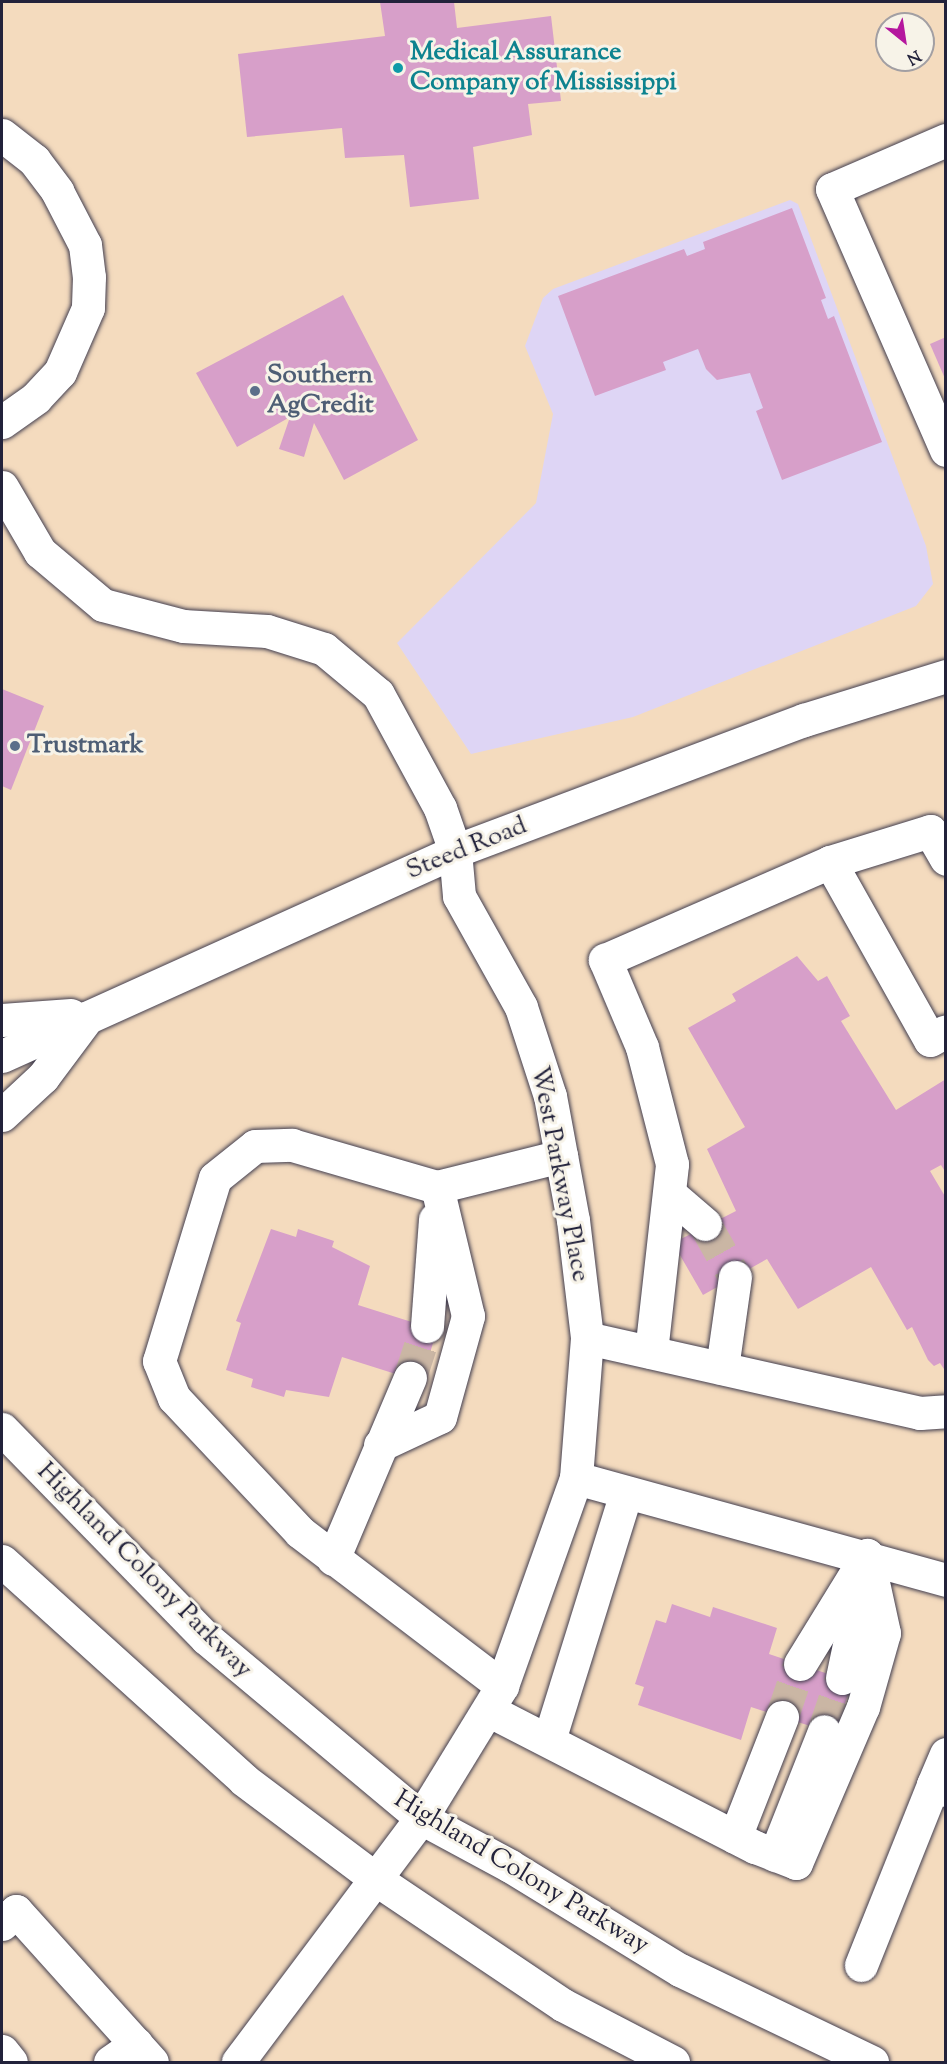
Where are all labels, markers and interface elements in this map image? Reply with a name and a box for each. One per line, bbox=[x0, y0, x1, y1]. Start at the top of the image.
north arrow bbox=[875, 12, 935, 72]
place label: Medical Assurance Company of Mississippi bbox=[410, 37, 677, 98]
text: N bbox=[902, 43, 925, 69]
marker: Medical Assurance Company of Mississippi bbox=[391, 61, 405, 75]
place label: Southern AgCredit bbox=[267, 360, 374, 422]
marker: Southern AgCredit bbox=[248, 384, 262, 398]
place label: Trustmark bbox=[27, 730, 144, 762]
marker: Trustmark bbox=[8, 739, 22, 753]
street label: Steed Road bbox=[402, 811, 532, 887]
street label: West Parkway Place bbox=[523, 1063, 595, 1285]
street label: Highland Colony Parkway bbox=[30, 1457, 258, 1685]
street label: Highland Colony Parkway bbox=[388, 1784, 654, 1962]

